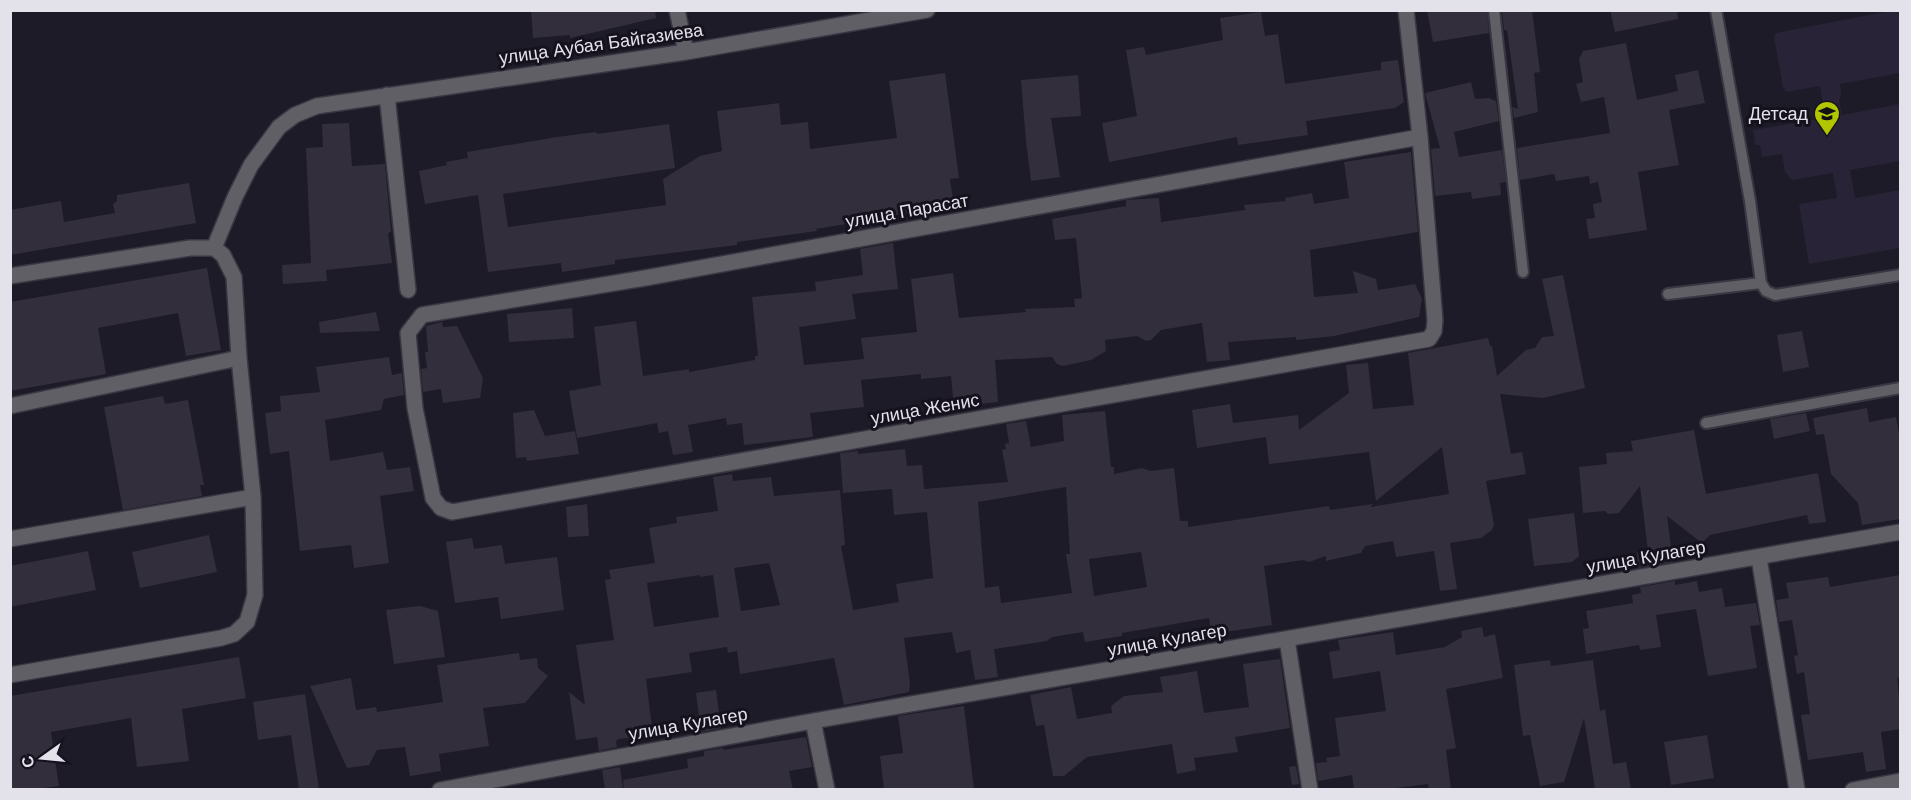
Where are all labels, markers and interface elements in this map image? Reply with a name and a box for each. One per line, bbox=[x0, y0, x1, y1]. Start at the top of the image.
street label: улица Аубая Байгазиева bbox=[498, 20, 705, 68]
school or university icon: Детсад bbox=[1812, 99, 1842, 137]
place label: Детсад bbox=[1749, 104, 1808, 124]
street label: улица Парасат bbox=[844, 190, 970, 232]
street label: улица Женис bbox=[869, 390, 981, 428]
street label: улица Кулагер bbox=[1585, 537, 1707, 577]
street label: улица Кулагер bbox=[1106, 620, 1228, 660]
street label: улица Кулагер bbox=[627, 704, 749, 744]
north arrow bbox=[12, 728, 72, 788]
text: С bbox=[18, 754, 38, 770]

